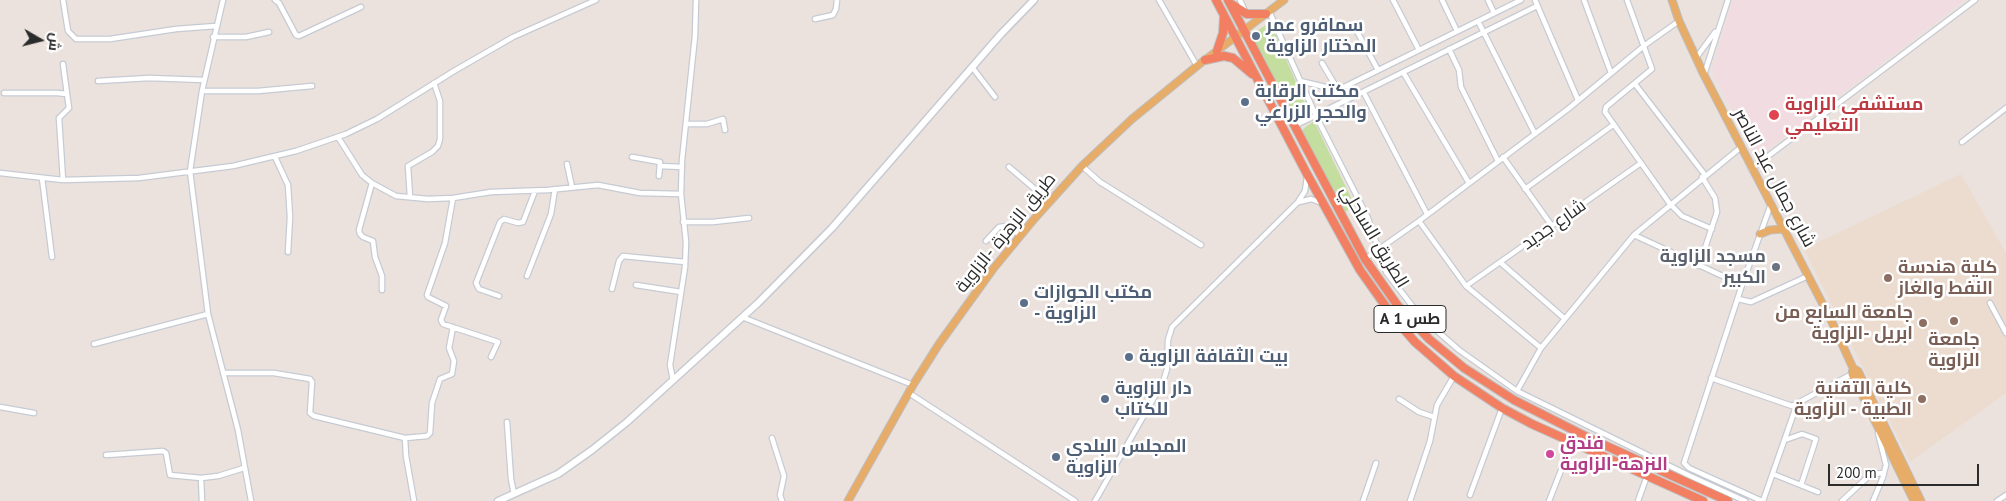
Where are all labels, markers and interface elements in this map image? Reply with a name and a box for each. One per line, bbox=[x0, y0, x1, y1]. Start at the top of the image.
north arrow bbox=[15, 15, 65, 65]
place label: سمافرو عمر المختار الزاوية bbox=[1266, 15, 1377, 58]
marker: سمافرو عمر المختار الزاوية bbox=[1250, 30, 1262, 42]
text: ش bbox=[45, 32, 65, 52]
place label: مكتب الرقابة والحجر الزراعي bbox=[1255, 81, 1367, 124]
place label: مستشفى الزاوية التعليمي bbox=[1785, 94, 1923, 136]
marker: مكتب الرقابة والحجر الزراعي bbox=[1239, 96, 1251, 108]
street label: شارع جمال عبد الناصر bbox=[1728, 105, 1820, 251]
marker: مستشفى الزاوية التعليمي bbox=[1767, 108, 1781, 122]
street label: طريق الزهرة -الزاوية bbox=[951, 169, 1061, 297]
street label: الطريق الساحلي bbox=[1335, 182, 1413, 292]
street label: شارع جديد bbox=[1518, 195, 1590, 255]
place label: مسجد الزاوية الكبير bbox=[1660, 246, 1766, 288]
place label: كلية هندسة النفط والغاز bbox=[1898, 257, 1998, 300]
marker: مسجد الزاوية الكبير bbox=[1770, 261, 1782, 273]
marker: كلية هندسة النفط والغاز bbox=[1882, 272, 1894, 284]
place label: مكتب الجوازات - الزاوية bbox=[1034, 282, 1152, 324]
marker: مكتب الجوازات - الزاوية bbox=[1018, 297, 1030, 309]
place label: جامعة السابع من ابريل -الزاوية bbox=[1775, 302, 1913, 344]
road number: A 1 طس bbox=[1374, 306, 1446, 332]
marker: جامعة الزاوية bbox=[1948, 315, 1960, 327]
marker: جامعة السابع من ابريل -الزاوية bbox=[1917, 317, 1929, 329]
place label: جامعة الزاوية bbox=[1928, 329, 1980, 372]
place label: بيت الثقافة الزاوية bbox=[1139, 346, 1288, 368]
marker: بيت الثقافة الزاوية bbox=[1123, 351, 1135, 363]
place label: دار الزاوية للكتاب bbox=[1115, 378, 1192, 420]
place label: كلية التقنية الطبية - الزاوية bbox=[1794, 378, 1912, 420]
marker: دار الزاوية للكتاب bbox=[1099, 393, 1111, 405]
marker: كلية التقنية الطبية - الزاوية bbox=[1916, 393, 1928, 405]
place label: فندق النزهة-الزاوية bbox=[1560, 433, 1668, 476]
place label: المجلس البلدي الزاوية bbox=[1066, 436, 1187, 478]
marker: فندق النزهة-الزاوية bbox=[1544, 448, 1556, 460]
marker: المجلس البلدي الزاوية bbox=[1050, 451, 1062, 463]
scale bar bbox=[1831, 454, 1982, 486]
text: 200 m bbox=[1836, 463, 1877, 482]

